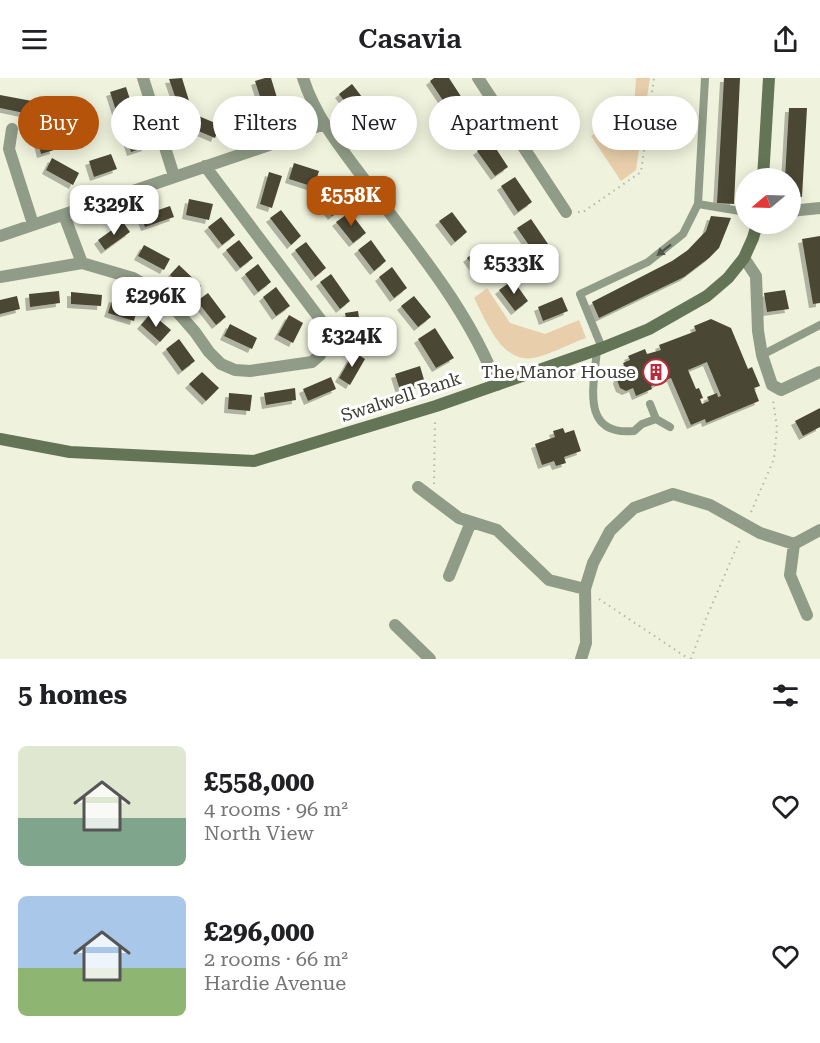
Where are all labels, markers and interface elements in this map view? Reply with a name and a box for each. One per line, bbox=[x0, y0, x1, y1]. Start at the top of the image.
icon: menu bbox=[18, 23, 51, 56]
text: Casavia bbox=[358, 23, 462, 55]
icon: share bbox=[769, 23, 802, 56]
chip: Buy bbox=[18, 96, 99, 150]
chip: Rent bbox=[111, 96, 201, 150]
chip: Filters bbox=[213, 96, 318, 150]
chip: New bbox=[330, 96, 417, 150]
chip: Apartment bbox=[429, 96, 580, 150]
chip: House bbox=[592, 96, 698, 150]
north arrow bbox=[735, 168, 801, 234]
map controls bbox=[735, 168, 801, 234]
pin: £558K bbox=[309, 176, 393, 227]
text: £558K bbox=[321, 183, 381, 207]
pin: £329K bbox=[72, 185, 156, 236]
text: £329K bbox=[84, 192, 144, 216]
pin: £533K bbox=[472, 244, 556, 295]
one-way arrow bbox=[656, 244, 672, 257]
text: £533K bbox=[484, 251, 544, 275]
pin: £296K bbox=[114, 277, 198, 328]
text: £296K bbox=[126, 284, 186, 308]
pin: £324K bbox=[310, 317, 394, 368]
text: £324K bbox=[322, 324, 382, 348]
building icon: The Manor House bbox=[641, 357, 671, 387]
place label: The Manor House bbox=[481, 361, 636, 382]
street label: Swalwell Bank bbox=[338, 367, 464, 426]
icon: filters bbox=[769, 679, 802, 712]
text: 5 homes bbox=[18, 680, 127, 710]
text: £558,000 bbox=[204, 767, 314, 797]
icon: home bbox=[66, 770, 138, 842]
icon: heart bbox=[769, 790, 802, 823]
text: 4 rooms · 96 m² bbox=[204, 797, 348, 821]
text: North View bbox=[204, 821, 314, 845]
text: £296,000 bbox=[204, 917, 314, 947]
icon: home bbox=[66, 920, 138, 992]
icon: heart bbox=[769, 940, 802, 973]
text: 2 rooms · 66 m² bbox=[204, 947, 348, 971]
text: Hardie Avenue bbox=[204, 971, 346, 995]

